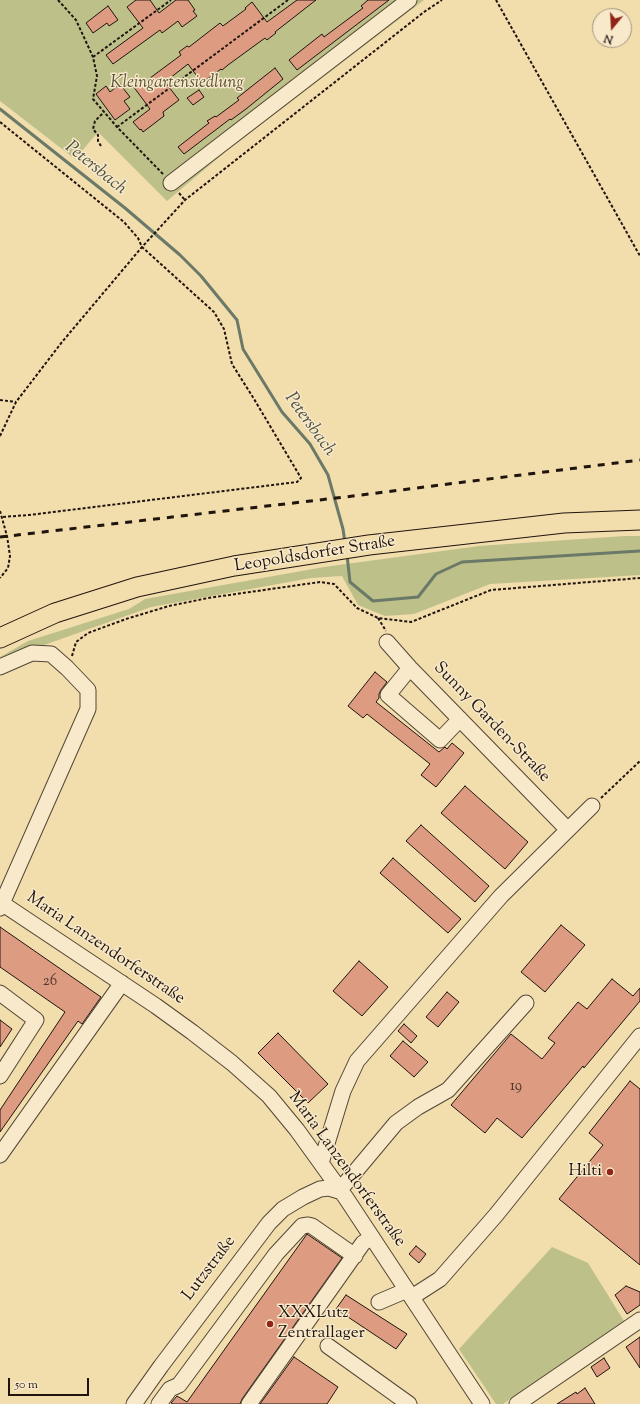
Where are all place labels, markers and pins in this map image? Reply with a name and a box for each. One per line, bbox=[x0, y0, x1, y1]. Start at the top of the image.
place label: Hilti bbox=[569, 1162, 602, 1182]
marker: Hilti bbox=[605, 1167, 615, 1177]
place label: XXXLutz Zentrallager bbox=[278, 1304, 365, 1344]
marker: XXXLutz Zentrallager bbox=[265, 1319, 275, 1329]

